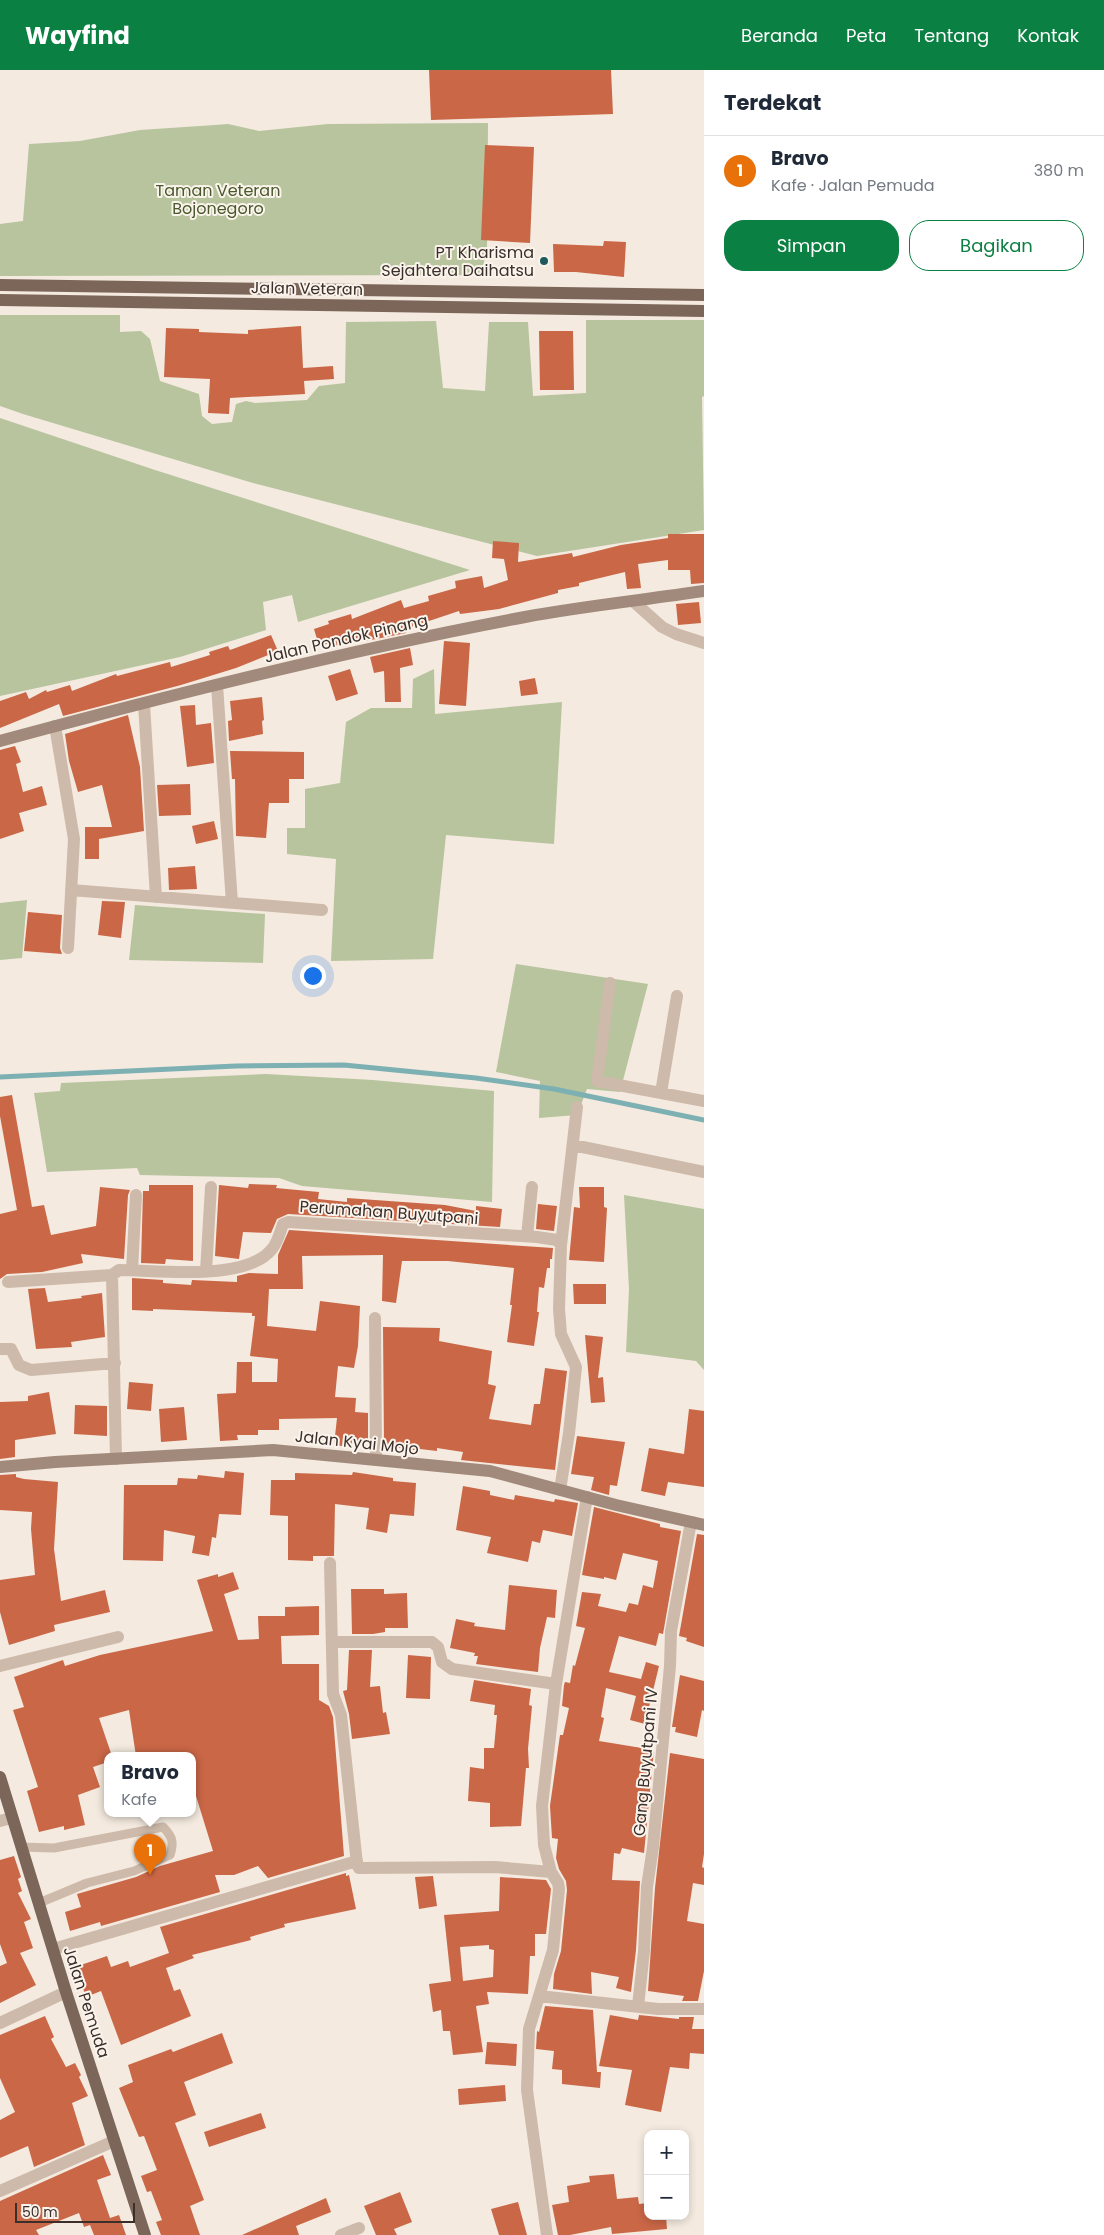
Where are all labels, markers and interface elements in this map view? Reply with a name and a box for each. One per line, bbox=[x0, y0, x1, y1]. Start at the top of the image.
text: Wayfind bbox=[25, 19, 130, 52]
text: Beranda bbox=[741, 23, 818, 48]
text: Peta bbox=[846, 23, 886, 48]
text: Tentang bbox=[914, 23, 989, 48]
text: Kontak bbox=[1017, 23, 1079, 48]
text: Terdekat bbox=[724, 88, 821, 117]
text: Bravo bbox=[771, 145, 829, 172]
text: 1 bbox=[737, 159, 743, 182]
text: 380 m bbox=[1034, 159, 1084, 182]
text: Kafe · Jalan Pemuda bbox=[771, 174, 935, 197]
park label: Taman Veteran Bojonegoro bbox=[156, 179, 280, 220]
button: Simpan bbox=[724, 220, 899, 271]
button: Bagikan bbox=[909, 220, 1084, 271]
place label: PT Kharisma Sejahtera Daihatsu bbox=[381, 241, 534, 282]
marker: PT Kharisma Sejahtera Daihatsu bbox=[538, 255, 550, 267]
street label: Jalan Veteran bbox=[251, 276, 363, 301]
street label: Jalan Pondok Pinang bbox=[262, 608, 430, 668]
your location bbox=[300, 963, 326, 989]
street label: Perumahan Buyutpani bbox=[299, 1195, 479, 1230]
street label: Jalan Kyai Mojo bbox=[294, 1425, 420, 1460]
street label: Gang Buyutpani IV bbox=[628, 1687, 663, 1837]
popup bbox=[104, 1752, 196, 1817]
text: Bravo bbox=[121, 1759, 179, 1786]
text: Kafe bbox=[121, 1788, 157, 1811]
pin: 1 bbox=[134, 1834, 166, 1875]
street label: Jalan Pemuda bbox=[58, 1943, 115, 2061]
map controls bbox=[644, 2130, 689, 2220]
button: + bbox=[644, 2130, 689, 2175]
button: − bbox=[644, 2175, 689, 2220]
scale bar bbox=[15, 2200, 135, 2223]
text: 50 m bbox=[22, 2202, 58, 2222]

